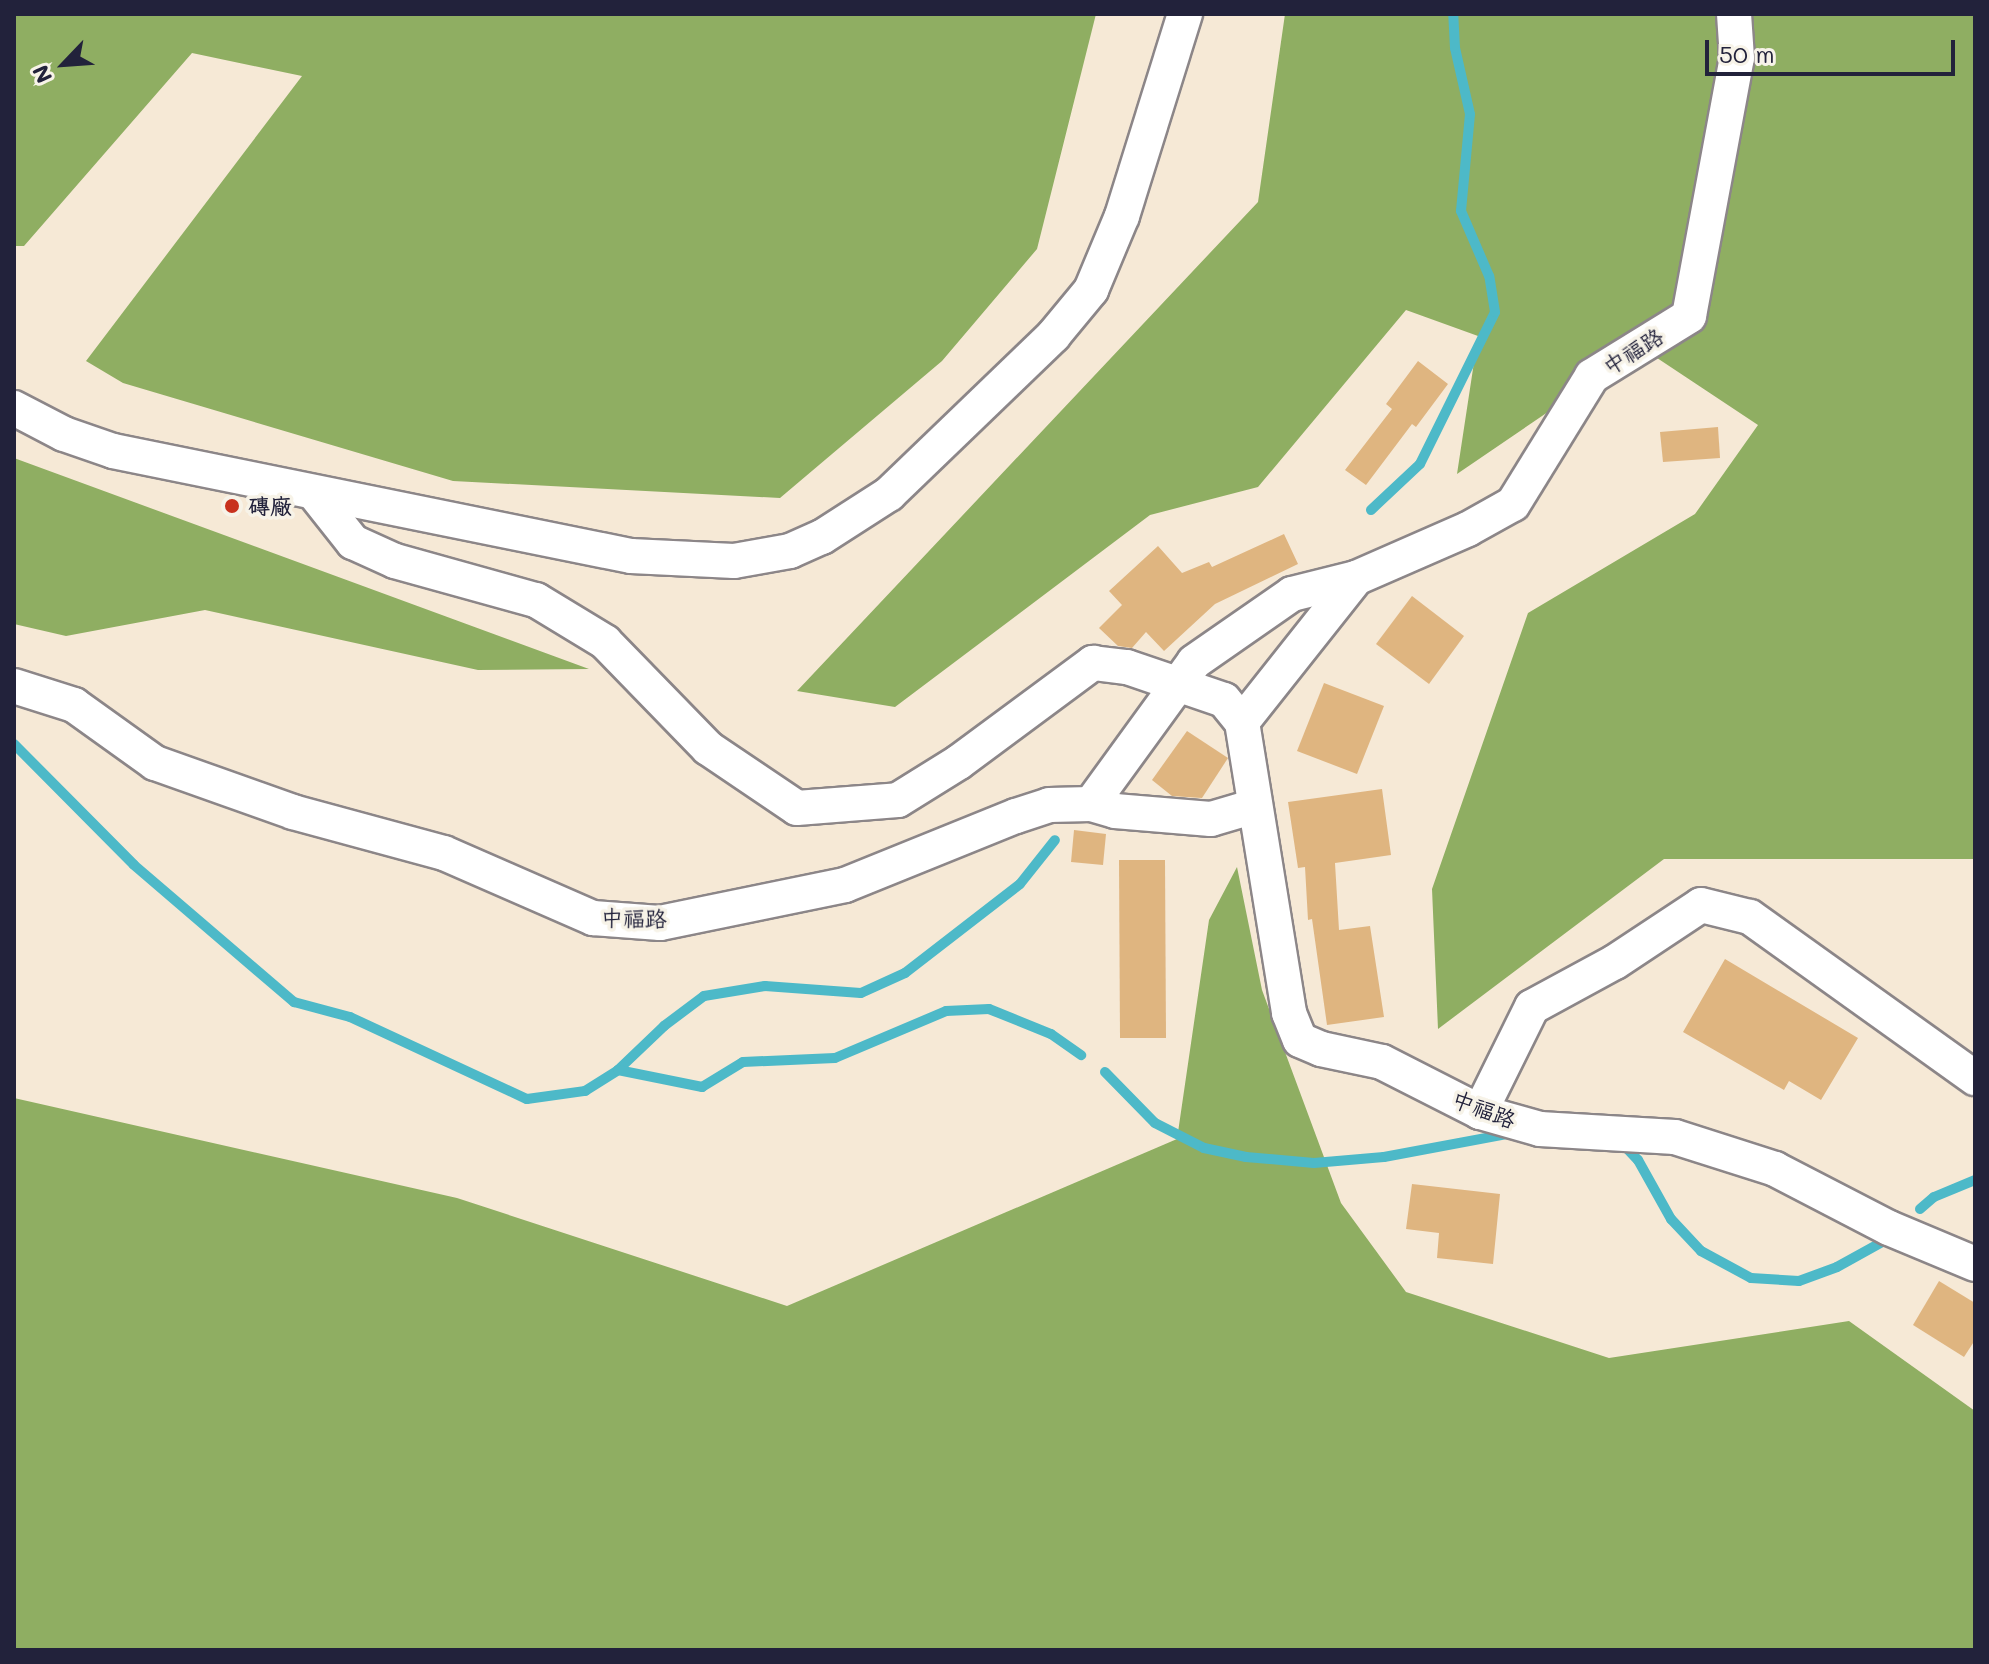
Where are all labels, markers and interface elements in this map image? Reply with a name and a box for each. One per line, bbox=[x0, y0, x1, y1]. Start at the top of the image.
north arrow bbox=[24, 24, 104, 104]
scale bar bbox=[1709, 24, 1959, 74]
text: 50 m bbox=[1719, 38, 1775, 69]
text: N bbox=[25, 61, 58, 88]
street label: 中福路 bbox=[1598, 322, 1668, 380]
place label: 磚廠 bbox=[248, 493, 292, 519]
marker: 磚廠 bbox=[223, 497, 241, 515]
street label: 中福路 bbox=[601, 904, 667, 932]
street label: 中福路 bbox=[1448, 1085, 1520, 1133]

